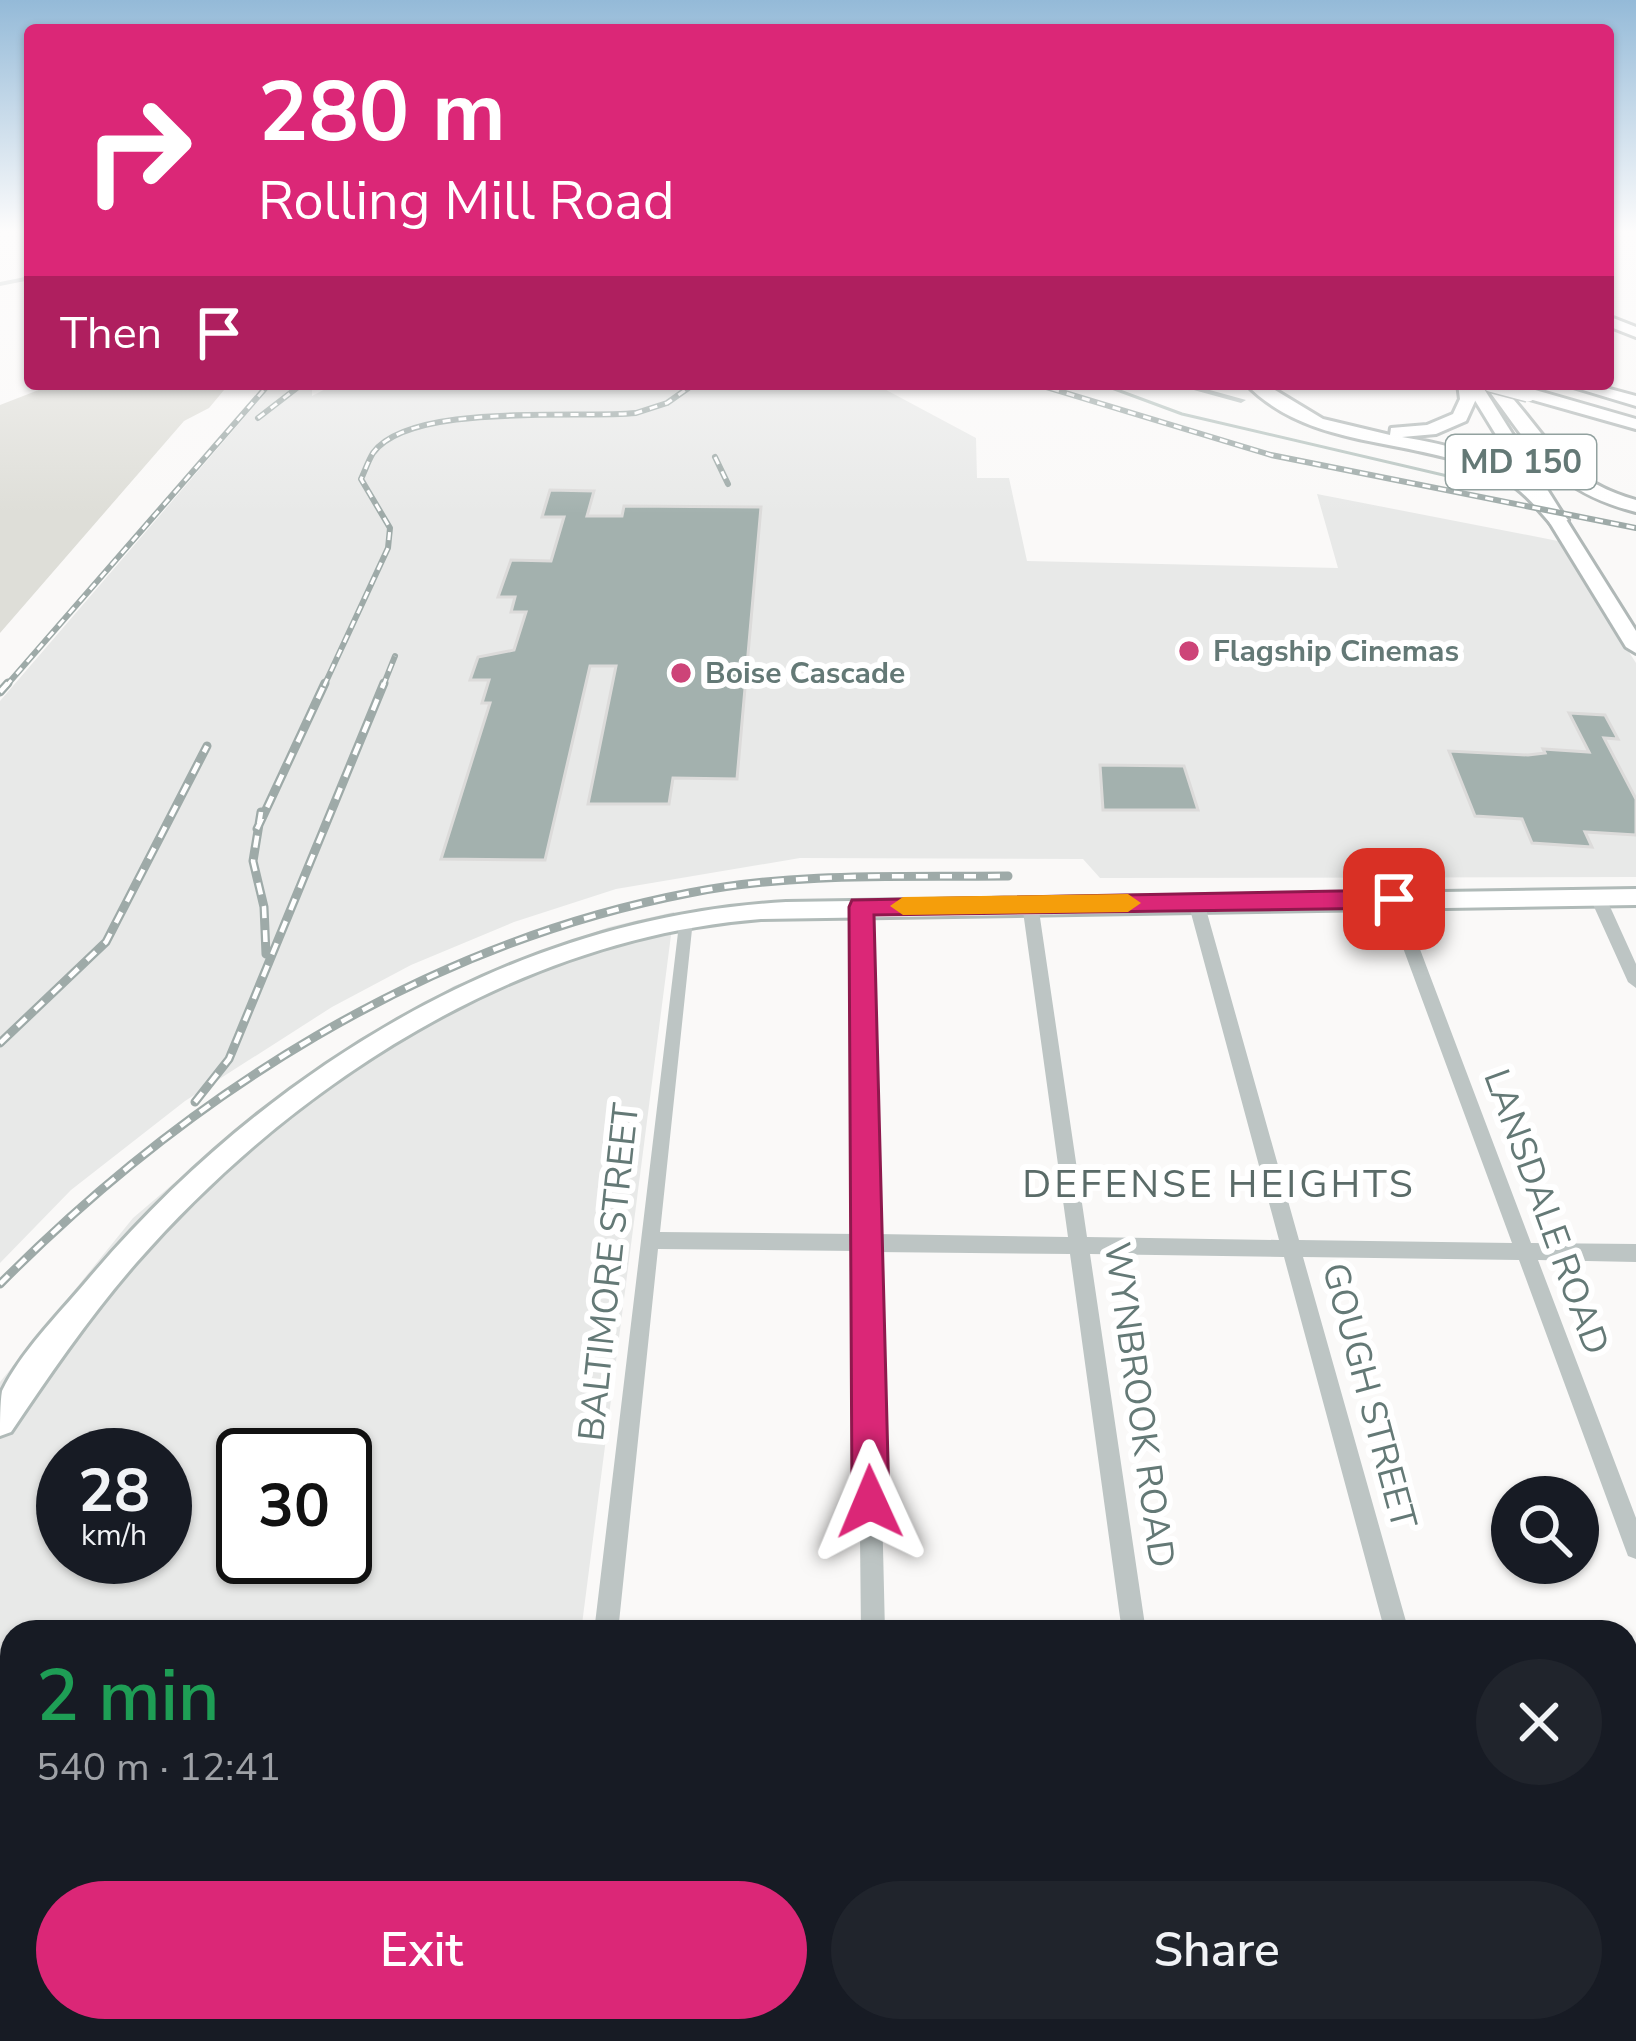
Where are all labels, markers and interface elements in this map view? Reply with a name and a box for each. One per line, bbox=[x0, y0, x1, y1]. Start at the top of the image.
text: 280 m bbox=[258, 55, 506, 170]
icon: right bbox=[60, 72, 216, 228]
text: Rolling Mill Road bbox=[258, 164, 674, 238]
icon: arrive bbox=[186, 300, 252, 366]
text: Then bbox=[60, 303, 162, 364]
road number: MD 150 bbox=[1446, 435, 1596, 489]
place label: Flagship Cinemas bbox=[1213, 631, 1459, 672]
marker: Flagship Cinemas bbox=[1176, 638, 1202, 664]
place label: Boise Cascade bbox=[705, 653, 905, 694]
marker: Boise Cascade bbox=[668, 660, 694, 686]
pin bbox=[1343, 848, 1445, 950]
icon: arrive bbox=[1361, 866, 1427, 932]
street label: LANSDALE ROAD bbox=[1472, 1063, 1620, 1361]
street label: BALTIMORE STREET bbox=[567, 1100, 651, 1443]
district label: DEFENSE HEIGHTS bbox=[1022, 1158, 1416, 1211]
street label: WYNBROOK ROAD bbox=[1092, 1239, 1186, 1571]
street label: GOUGH STREET bbox=[1310, 1258, 1428, 1535]
speed limit sign: 30 bbox=[216, 1428, 372, 1584]
position arrow bbox=[807, 1439, 933, 1565]
text: 28 bbox=[78, 1450, 150, 1532]
map controls bbox=[1491, 1476, 1599, 1584]
button: search bbox=[1491, 1476, 1599, 1584]
text: km/h bbox=[81, 1515, 147, 1556]
text: 2 min bbox=[36, 1647, 219, 1745]
button: close bbox=[1476, 1659, 1602, 1785]
text: 540 m · 12:41 bbox=[36, 1741, 281, 1794]
button: Exit bbox=[36, 1881, 807, 2019]
button: Share bbox=[831, 1881, 1602, 2019]

